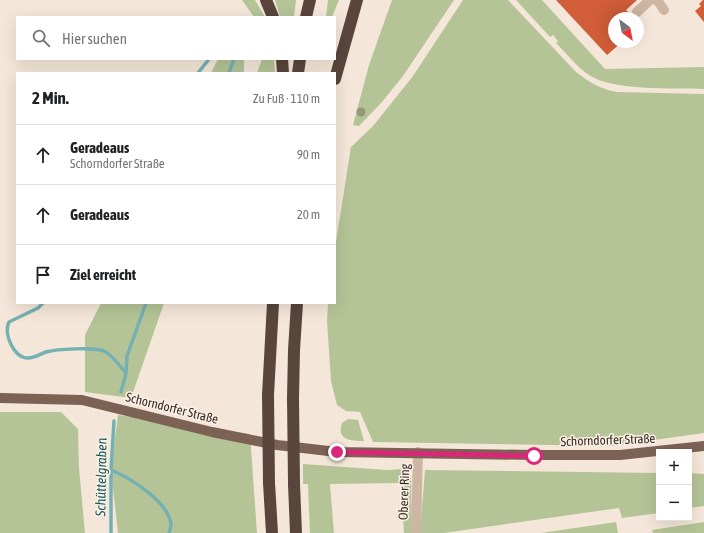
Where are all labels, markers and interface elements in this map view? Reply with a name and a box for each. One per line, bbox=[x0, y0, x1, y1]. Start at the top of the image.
north arrow bbox=[608, 12, 644, 48]
search box bbox=[16, 16, 336, 60]
icon: search bbox=[30, 27, 52, 49]
text: Hier suchen bbox=[62, 30, 127, 47]
text: 2 Min. bbox=[32, 88, 69, 108]
text: Zu Fuß · 110 m bbox=[253, 91, 320, 106]
text: Geradeaus bbox=[70, 139, 129, 156]
icon: ahead bbox=[32, 144, 54, 166]
text: 90 m bbox=[297, 147, 320, 162]
text: Schorndorfer Straße bbox=[70, 156, 165, 171]
icon: ahead bbox=[32, 204, 54, 226]
text: Geradeaus bbox=[70, 206, 129, 223]
text: 20 m bbox=[297, 207, 320, 222]
icon: arrive bbox=[32, 264, 54, 286]
text: Ziel erreicht bbox=[70, 266, 136, 283]
street label: Schorndorfer Straße bbox=[124, 389, 220, 427]
street label: Schorndorfer Straße bbox=[560, 431, 656, 449]
water label: Schüttelgraben bbox=[92, 437, 110, 518]
route end bbox=[328, 443, 346, 461]
route start bbox=[525, 447, 543, 465]
map controls bbox=[656, 449, 692, 521]
button: + bbox=[656, 449, 692, 485]
street label: Oberer Ring bbox=[396, 463, 412, 520]
button: − bbox=[656, 485, 692, 521]

